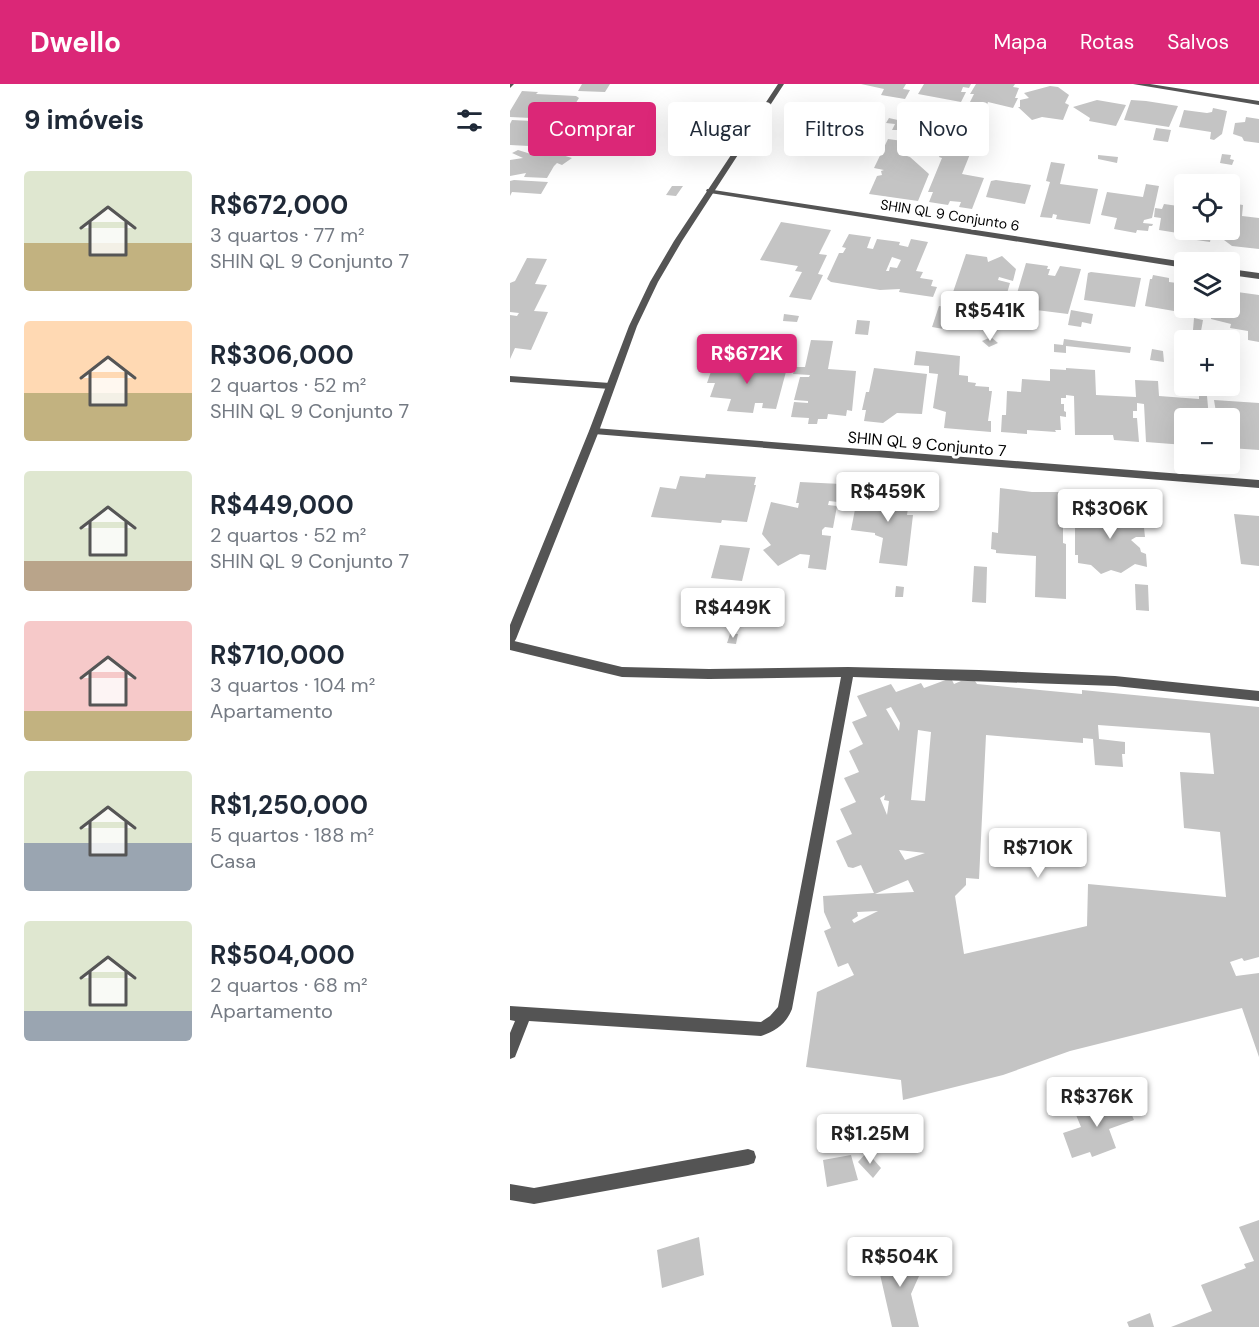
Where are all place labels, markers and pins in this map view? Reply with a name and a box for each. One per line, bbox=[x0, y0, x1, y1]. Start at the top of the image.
pin: R$541K bbox=[941, 291, 1039, 342]
pin: R$672K bbox=[698, 334, 796, 385]
pin: R$459K bbox=[839, 472, 937, 523]
pin: R$306K bbox=[1061, 489, 1159, 540]
pin: R$449K bbox=[684, 588, 782, 639]
pin: R$710K bbox=[989, 828, 1087, 879]
pin: R$376K bbox=[1048, 1077, 1146, 1128]
pin: R$1.25M bbox=[815, 1114, 925, 1165]
pin: R$504K bbox=[851, 1237, 949, 1288]

